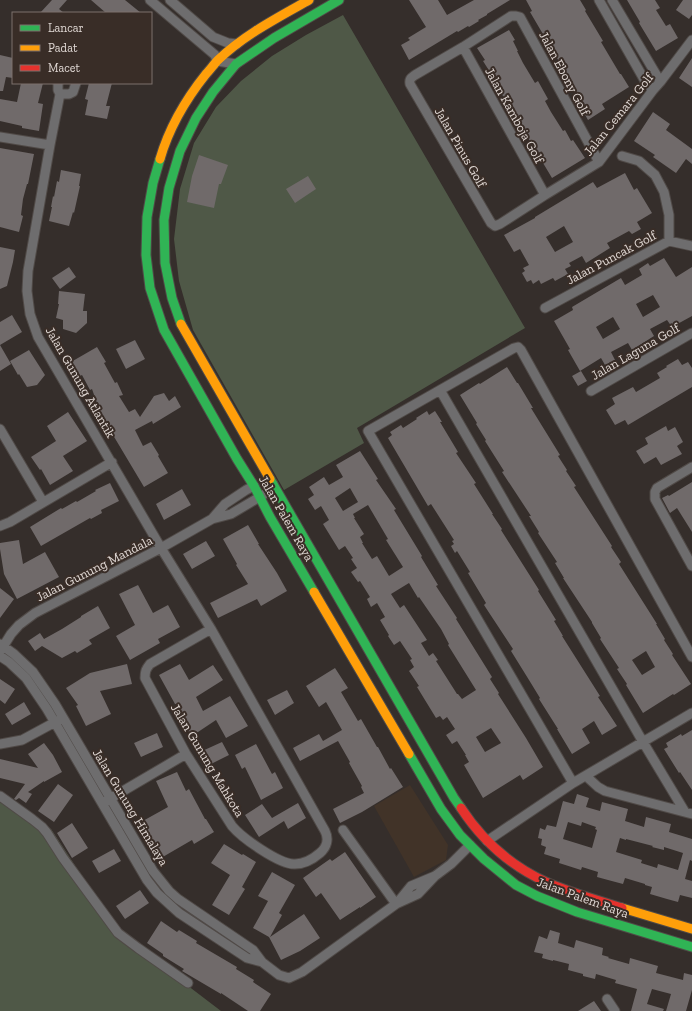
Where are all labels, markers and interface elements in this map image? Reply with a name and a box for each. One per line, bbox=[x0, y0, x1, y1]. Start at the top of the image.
legend bbox=[12, 12, 152, 84]
text: Lancar bbox=[48, 21, 84, 35]
street label: Jalan Ebony Golf bbox=[536, 29, 593, 119]
text: Padat bbox=[48, 41, 78, 55]
text: Macet bbox=[48, 61, 80, 75]
street label: Jalan Kamboja Golf bbox=[481, 65, 548, 167]
street label: Jalan Cemara Golf bbox=[580, 69, 657, 159]
street label: Jalan Pinus Golf bbox=[432, 105, 490, 191]
street label: Jalan Puncak Golf bbox=[564, 227, 659, 287]
street label: Jalan Laguna Golf bbox=[588, 320, 683, 383]
street label: Jalan Gunung Atlantik bbox=[43, 324, 119, 441]
street label: Jalan Palem Raya bbox=[256, 473, 318, 564]
street label: Jalan Gunung Mandala bbox=[33, 532, 156, 604]
street label: Jalan Gunung Mahkota bbox=[168, 701, 248, 820]
street label: Jalan Gunung Himalaya bbox=[90, 746, 172, 869]
street label: Jalan Palem Raya bbox=[535, 874, 631, 921]

